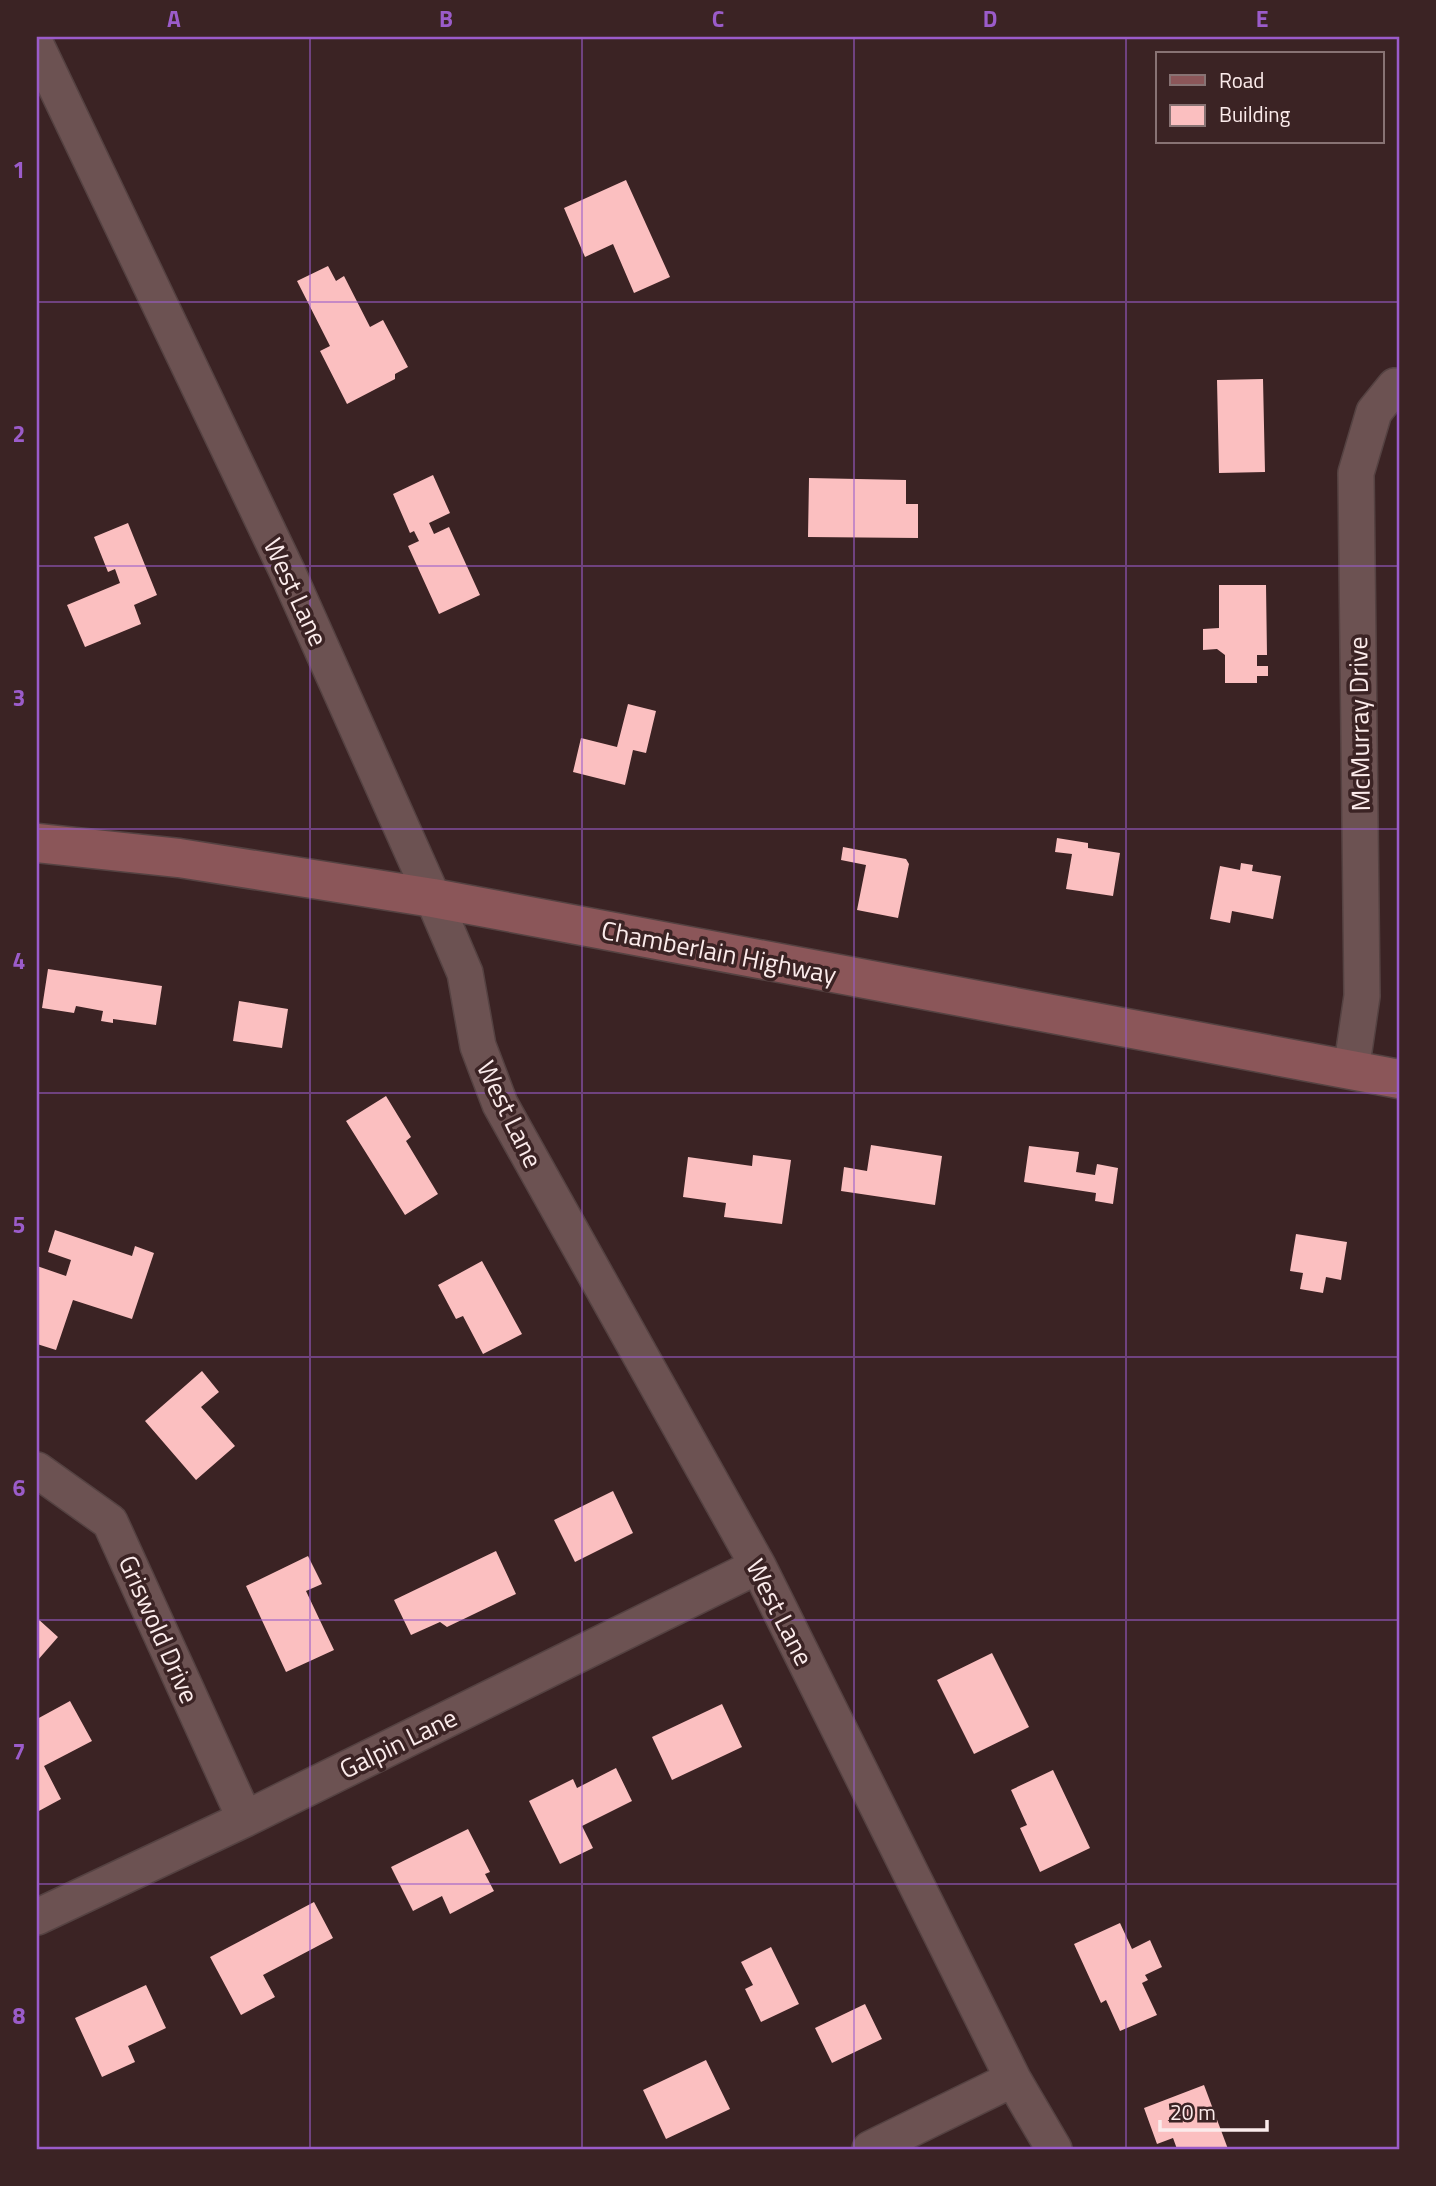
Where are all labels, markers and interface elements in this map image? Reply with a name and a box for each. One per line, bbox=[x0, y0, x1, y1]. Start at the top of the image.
text: A bbox=[167, 1, 181, 36]
text: B bbox=[439, 1, 453, 36]
text: C bbox=[712, 1, 724, 36]
text: D bbox=[983, 1, 997, 36]
text: E bbox=[1256, 1, 1268, 36]
legend bbox=[1156, 52, 1384, 144]
text: Road bbox=[1219, 64, 1264, 96]
text: Building bbox=[1219, 98, 1291, 130]
text: 1 bbox=[13, 152, 25, 187]
text: 2 bbox=[13, 416, 25, 451]
street label: West Lane bbox=[254, 532, 338, 652]
street label: McMurray Drive bbox=[1338, 636, 1380, 812]
text: 3 bbox=[13, 680, 25, 715]
street label: Chamberlain Highway bbox=[598, 910, 840, 994]
text: 4 bbox=[13, 943, 25, 978]
street label: West Lane bbox=[467, 1054, 553, 1174]
text: 5 bbox=[13, 1207, 25, 1242]
text: 6 bbox=[13, 1470, 26, 1505]
street label: Griswold Drive bbox=[109, 1549, 209, 1709]
street label: West Lane bbox=[736, 1552, 824, 1672]
street label: Galpin Lane bbox=[333, 1698, 463, 1788]
text: 7 bbox=[13, 1734, 25, 1769]
text: 8 bbox=[13, 1998, 26, 2033]
scale bar bbox=[1160, 2088, 1266, 2132]
text: 20 m bbox=[1170, 2096, 1216, 2128]

